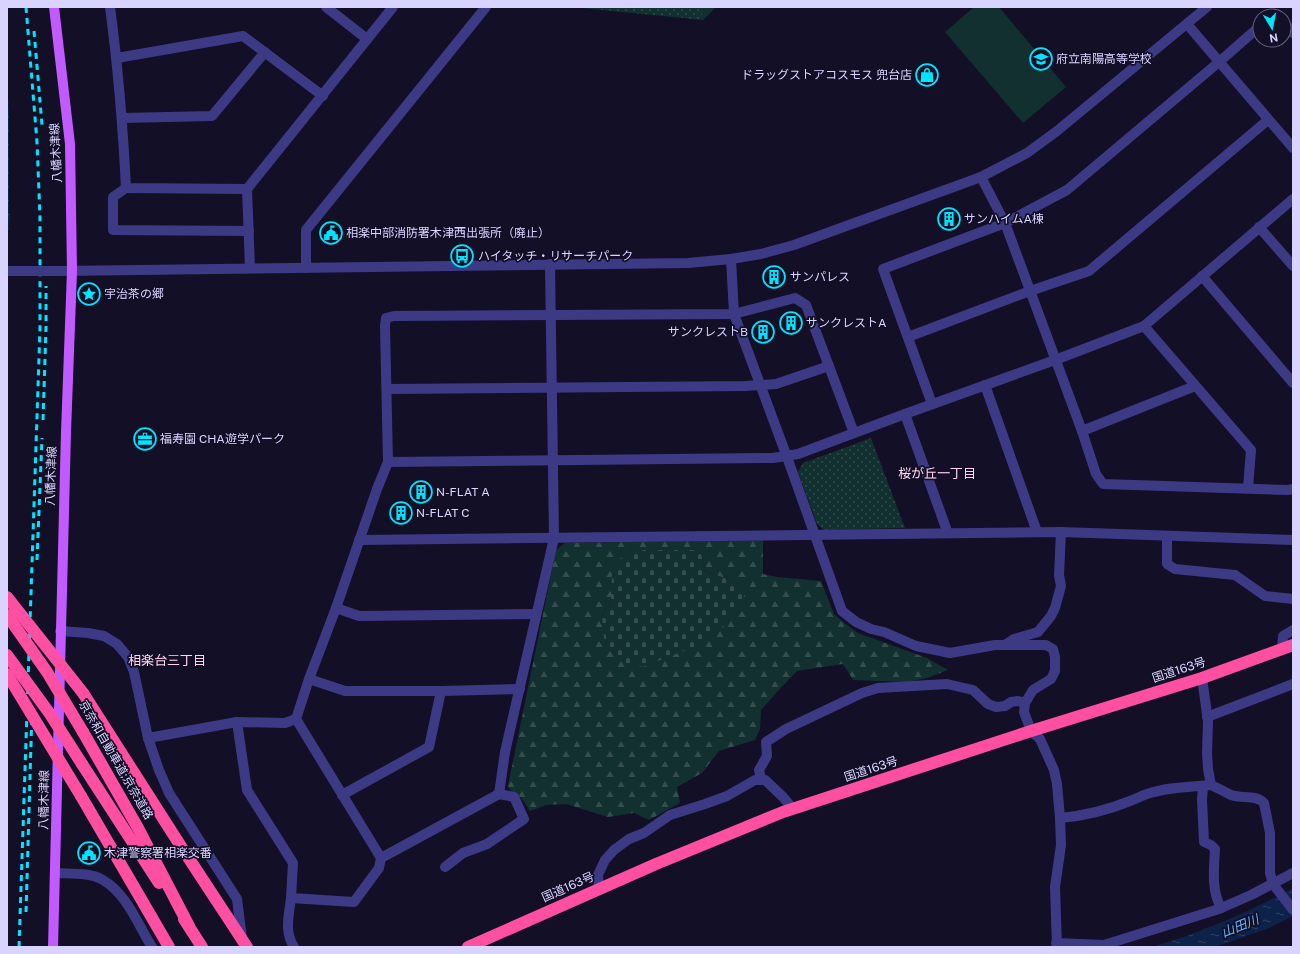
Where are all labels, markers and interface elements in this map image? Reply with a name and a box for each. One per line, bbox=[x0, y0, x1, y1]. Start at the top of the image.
north arrow bbox=[1252, 8, 1292, 48]
text: N bbox=[1268, 31, 1279, 45]
school or university icon: 府立南陽高等学校 bbox=[1028, 46, 1054, 72]
place label: 府立南陽高等学校 bbox=[1056, 52, 1152, 66]
shop icon: ドラッグストアコスモス 兜台店 bbox=[914, 62, 940, 88]
place label: ドラッグストアコスモス 兜台店 bbox=[741, 68, 912, 82]
street label: 八幡木津線 bbox=[47, 123, 65, 183]
building icon: サンハイムA棟 bbox=[936, 206, 962, 232]
place label: サンハイムA棟 bbox=[964, 212, 1044, 226]
public building icon: 相楽中部消防署木津西出張所（廃止） bbox=[318, 220, 344, 246]
place label: 相楽中部消防署木津西出張所（廃止） bbox=[346, 226, 550, 240]
bus stop icon: ハイタッチ・リサーチパーク bbox=[449, 243, 475, 269]
place label: ハイタッチ・リサーチパーク bbox=[478, 249, 633, 263]
building icon: サンパレス bbox=[761, 264, 787, 290]
place label: サンパレス bbox=[790, 270, 850, 284]
place icon: 宇治茶の郷 bbox=[76, 281, 102, 307]
place label: 宇治茶の郷 bbox=[104, 287, 164, 301]
building icon: サンクレストA bbox=[778, 310, 804, 336]
place label: サンクレストA bbox=[806, 316, 887, 330]
building icon: サンクレストB bbox=[750, 319, 776, 345]
place label: サンクレストB bbox=[668, 325, 748, 339]
office icon: 福寿園 CHA遊学パーク bbox=[132, 426, 158, 452]
place label: 福寿園 CHA遊学パーク bbox=[160, 432, 285, 446]
street label: 八幡木津線 bbox=[43, 446, 59, 506]
district label: 桜が丘一丁目 bbox=[898, 466, 976, 481]
building icon: N-FLAT A bbox=[408, 479, 434, 505]
place label: N-FLAT A bbox=[436, 485, 490, 499]
building icon: N-FLAT C bbox=[388, 500, 414, 526]
place label: N-FLAT C bbox=[416, 506, 470, 520]
district label: 相楽台三丁目 bbox=[128, 653, 206, 668]
street label: 国道163号 bbox=[1150, 655, 1208, 685]
street label: 京奈和自動車道;京奈道路 bbox=[76, 698, 156, 822]
street label: 国道163号 bbox=[842, 754, 900, 784]
street label: 八幡木津線 bbox=[36, 770, 52, 830]
public building icon: 木津警察署相楽交番 bbox=[76, 840, 102, 866]
place label: 木津警察署相楽交番 bbox=[104, 846, 212, 860]
street label: 国道163号 bbox=[540, 869, 596, 905]
water label: 山田川 bbox=[1219, 911, 1263, 940]

